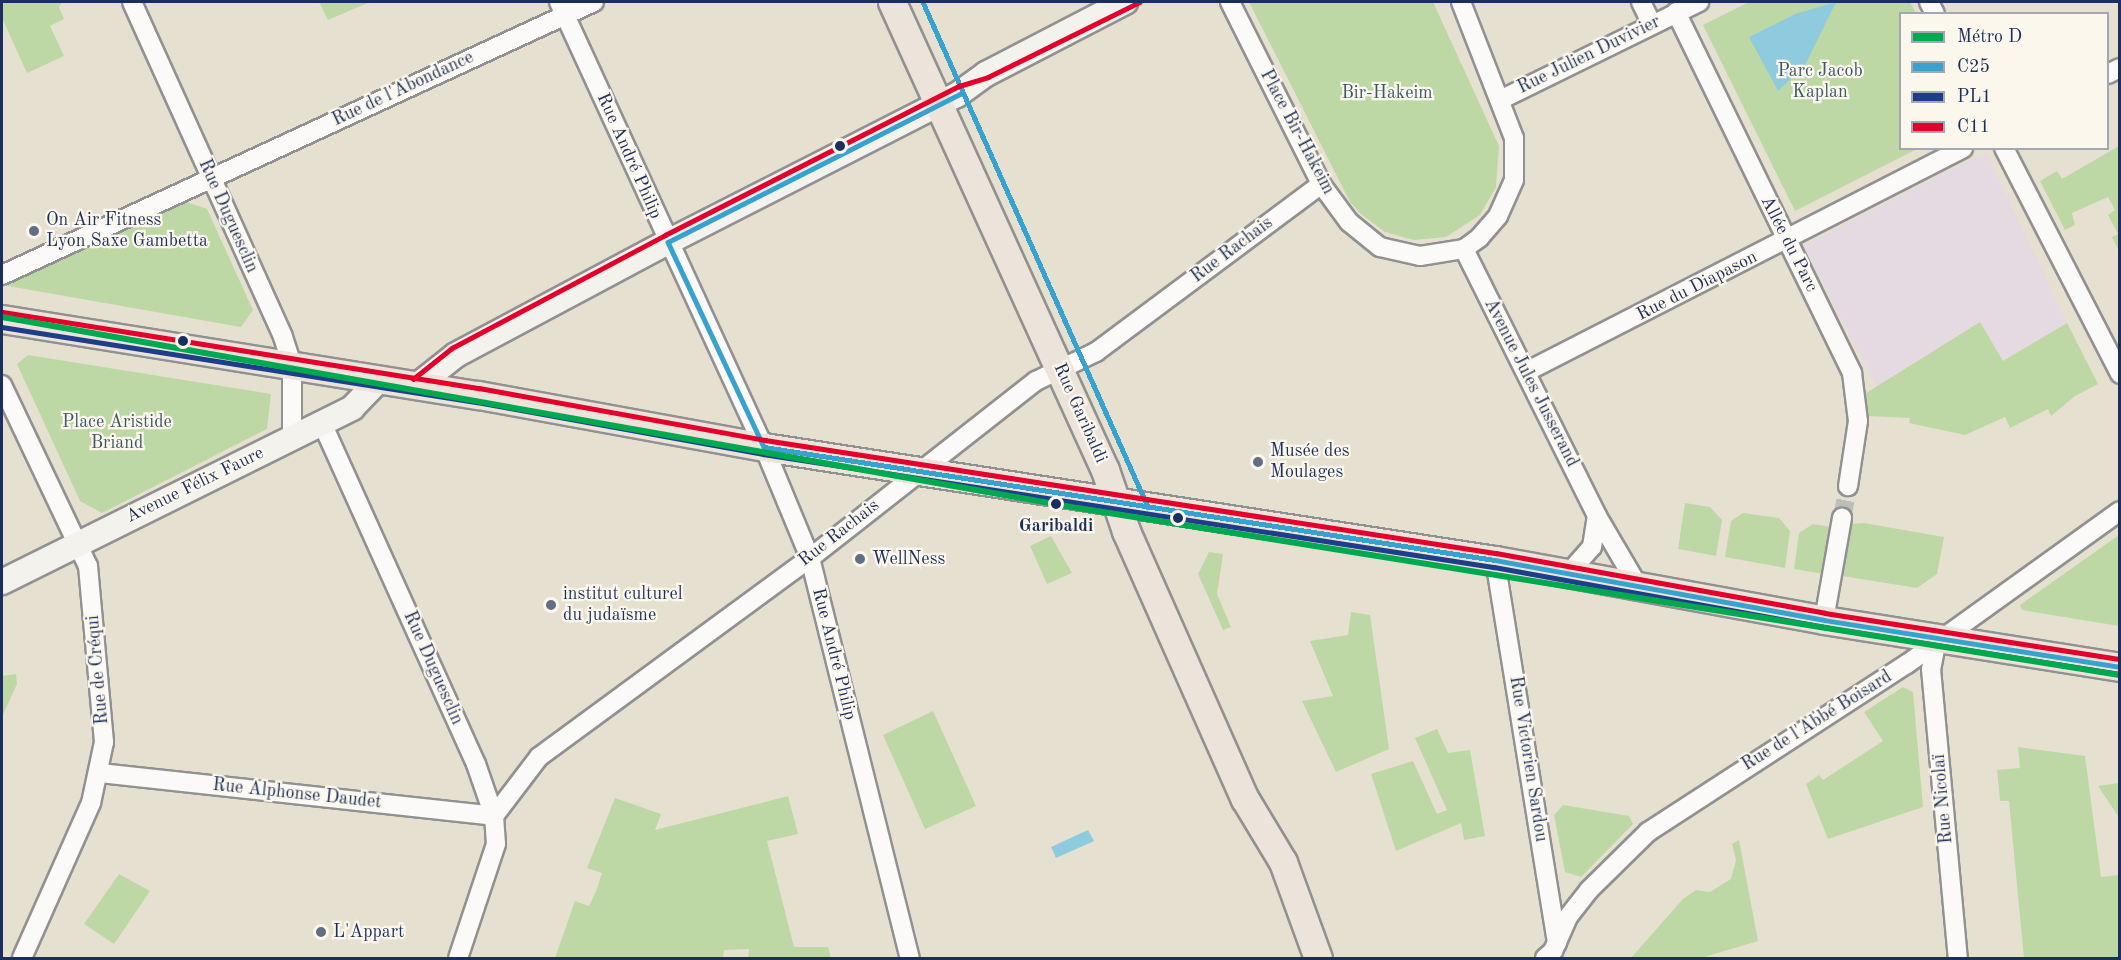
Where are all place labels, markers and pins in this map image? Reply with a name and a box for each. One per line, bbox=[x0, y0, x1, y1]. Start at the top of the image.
unlabelled marker bbox=[834, 140, 846, 152]
place label: On Air Fitness Lyon Saxe Gambetta bbox=[46, 210, 208, 252]
marker: On Air Fitness Lyon Saxe Gambetta bbox=[27, 224, 41, 238]
unlabelled marker bbox=[177, 335, 189, 347]
place label: Musée des Moulages bbox=[1270, 441, 1350, 484]
marker: Musée des Moulages bbox=[1251, 455, 1265, 469]
marker: Garibaldi bbox=[1047, 495, 1065, 513]
unlabelled marker bbox=[1172, 512, 1184, 524]
place label: Garibaldi bbox=[1019, 515, 1093, 537]
place label: WellNess bbox=[872, 548, 945, 570]
marker: WellNess bbox=[853, 552, 867, 566]
place label: institut culturel du judaïsme bbox=[563, 584, 683, 626]
marker: institut culturel du judaïsme bbox=[544, 598, 558, 612]
place label: L'Appart bbox=[333, 921, 404, 943]
marker: L'Appart bbox=[314, 925, 328, 939]

